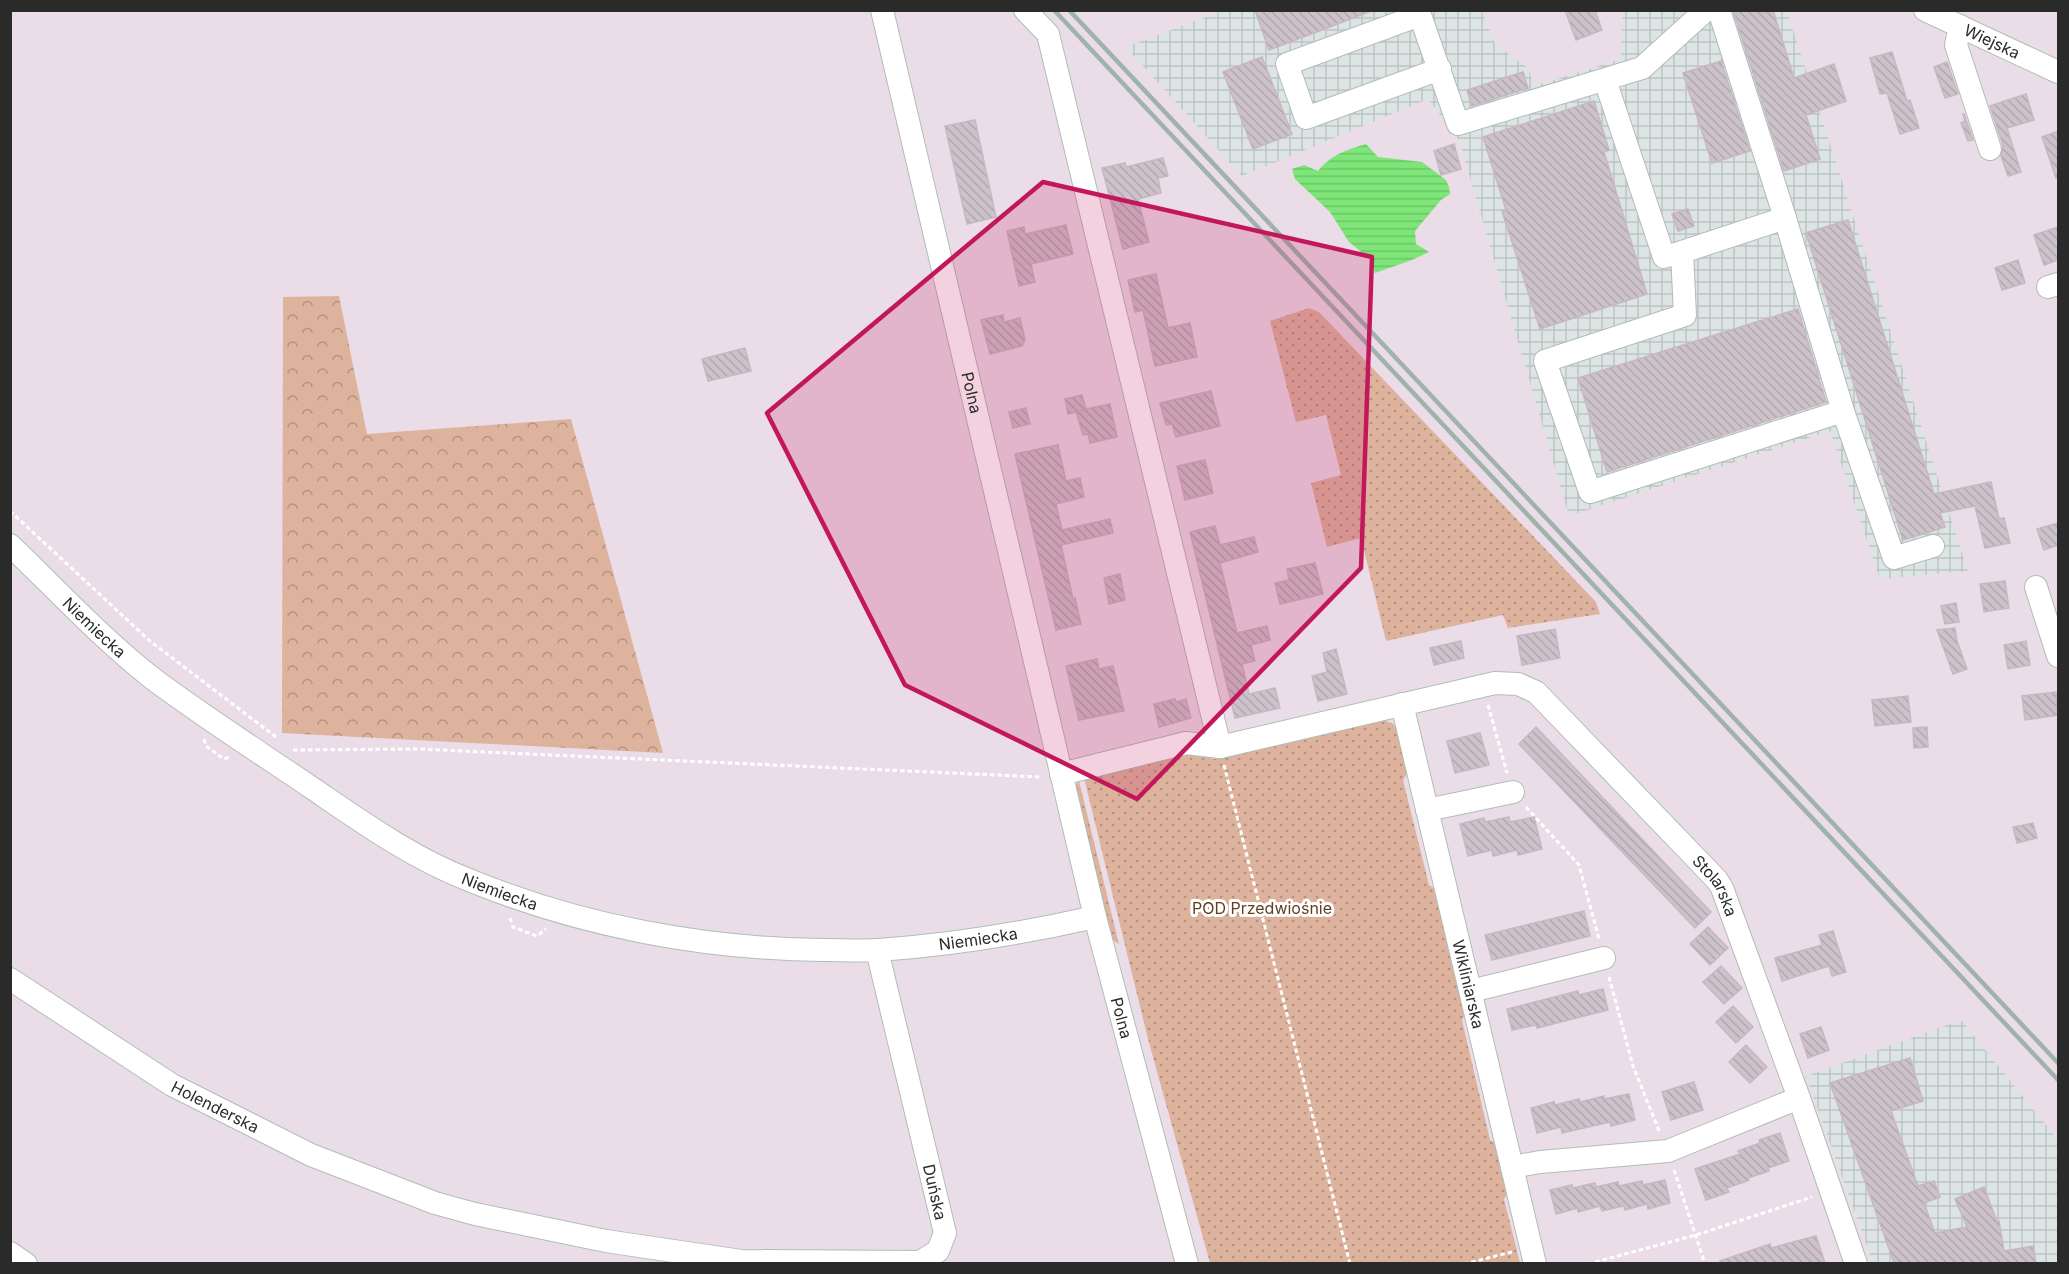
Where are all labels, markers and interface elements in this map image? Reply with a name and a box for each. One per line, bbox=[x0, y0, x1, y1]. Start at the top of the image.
street label: Wiejska bbox=[1961, 20, 2023, 63]
street label: Polna bbox=[957, 370, 986, 415]
street label: Niemiecka bbox=[59, 593, 130, 662]
street label: Stolarska bbox=[1688, 851, 1742, 919]
street label: Niemiecka bbox=[459, 868, 540, 914]
park label: POD Przedwiośnie bbox=[1192, 898, 1332, 918]
street label: Niemiecka bbox=[938, 923, 1019, 954]
street label: Wikliniarska bbox=[1448, 938, 1489, 1031]
street label: Polna bbox=[1107, 995, 1137, 1041]
street label: Holenderska bbox=[168, 1076, 262, 1137]
street label: Duńska bbox=[919, 1162, 951, 1222]

